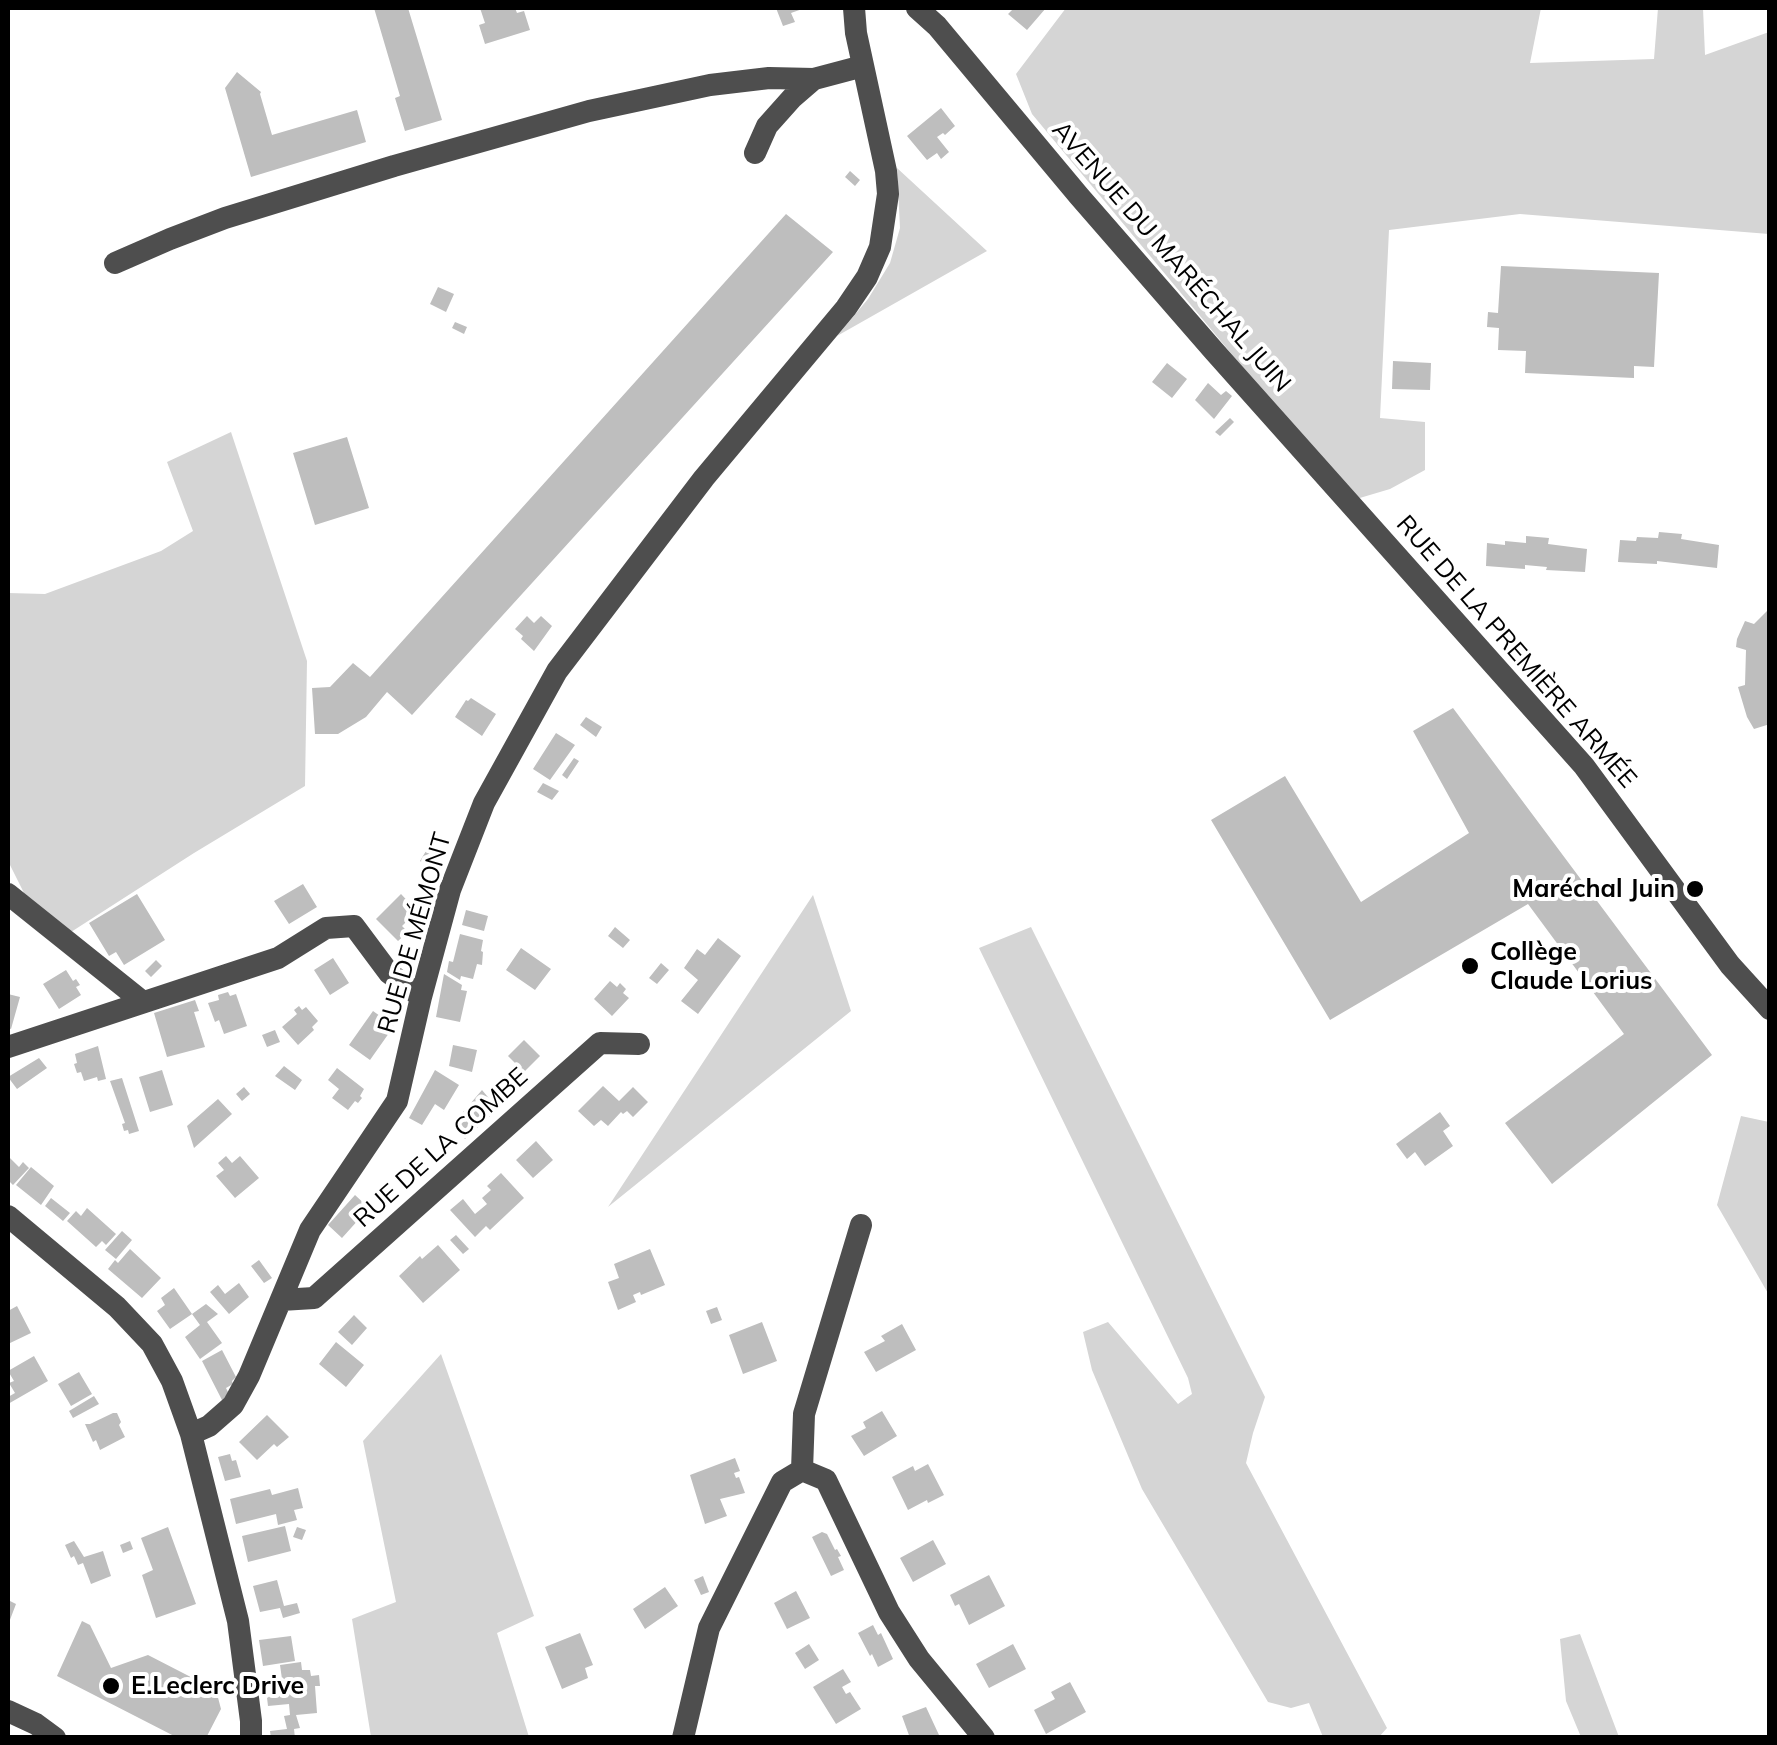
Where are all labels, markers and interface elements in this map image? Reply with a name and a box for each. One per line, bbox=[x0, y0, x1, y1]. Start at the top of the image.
street label: AVENUE DU MARÉCHAL JUIN bbox=[1045, 115, 1297, 399]
street label: RUE DE LA PREMIÈRE ARMÉE bbox=[1390, 510, 1642, 794]
street label: RUE DE MÉMONT bbox=[372, 829, 458, 1037]
place label: Maréchal Juin bbox=[1512, 874, 1675, 904]
marker: Maréchal Juin bbox=[1684, 878, 1706, 900]
place label: Collège Claude Lorius bbox=[1490, 937, 1653, 996]
marker: Collège Claude Lorius bbox=[1459, 955, 1481, 977]
street label: RUE DE LA COMBE bbox=[348, 1062, 534, 1234]
place label: E.Leclerc Drive bbox=[131, 1671, 304, 1701]
marker: E.Leclerc Drive bbox=[100, 1675, 122, 1697]

